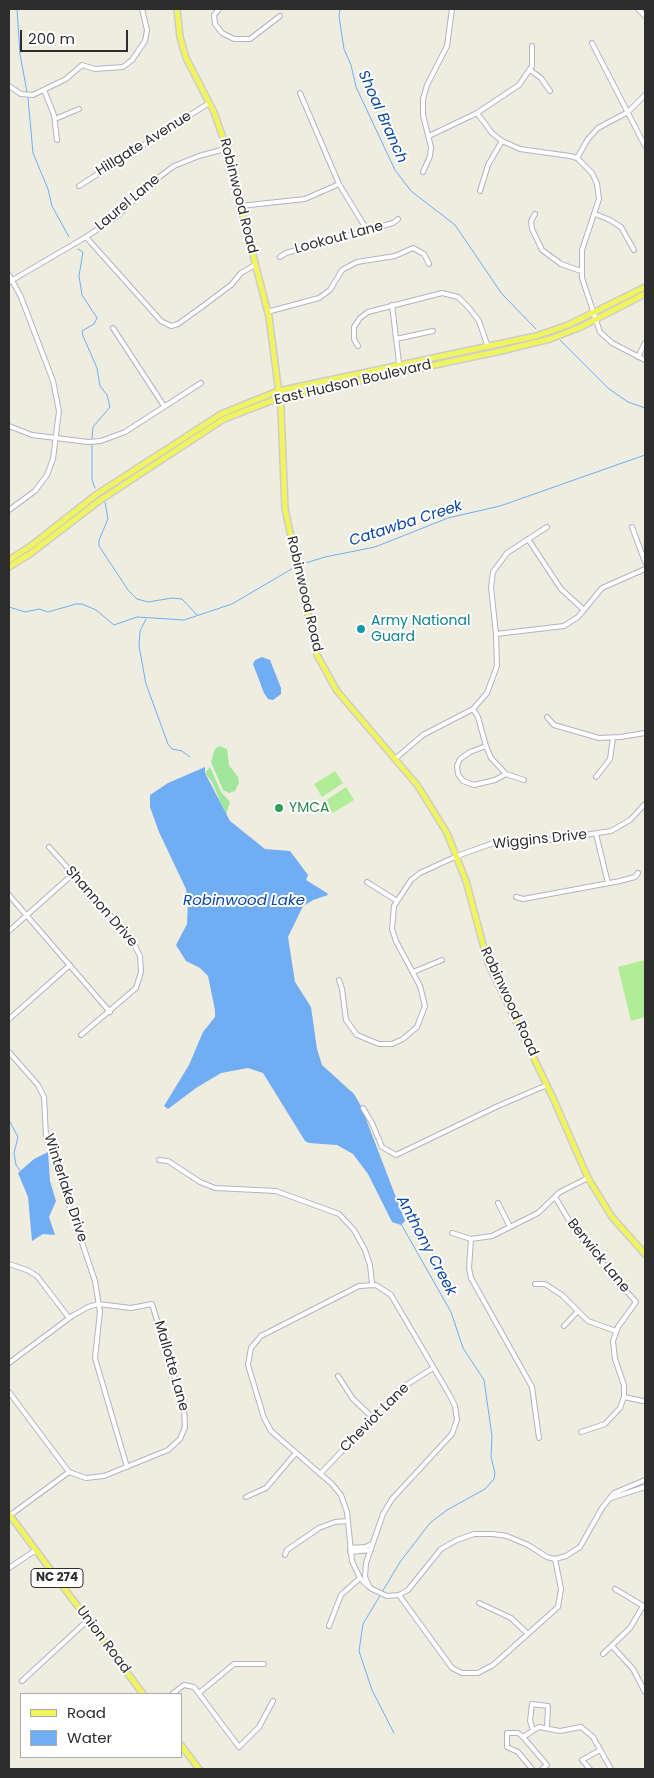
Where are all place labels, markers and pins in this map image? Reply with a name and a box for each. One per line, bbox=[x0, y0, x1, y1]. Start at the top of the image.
place label: Army National Guard bbox=[371, 613, 470, 646]
marker: Army National Guard bbox=[355, 623, 367, 635]
place label: YMCA bbox=[289, 800, 329, 816]
marker: YMCA bbox=[273, 802, 285, 814]

